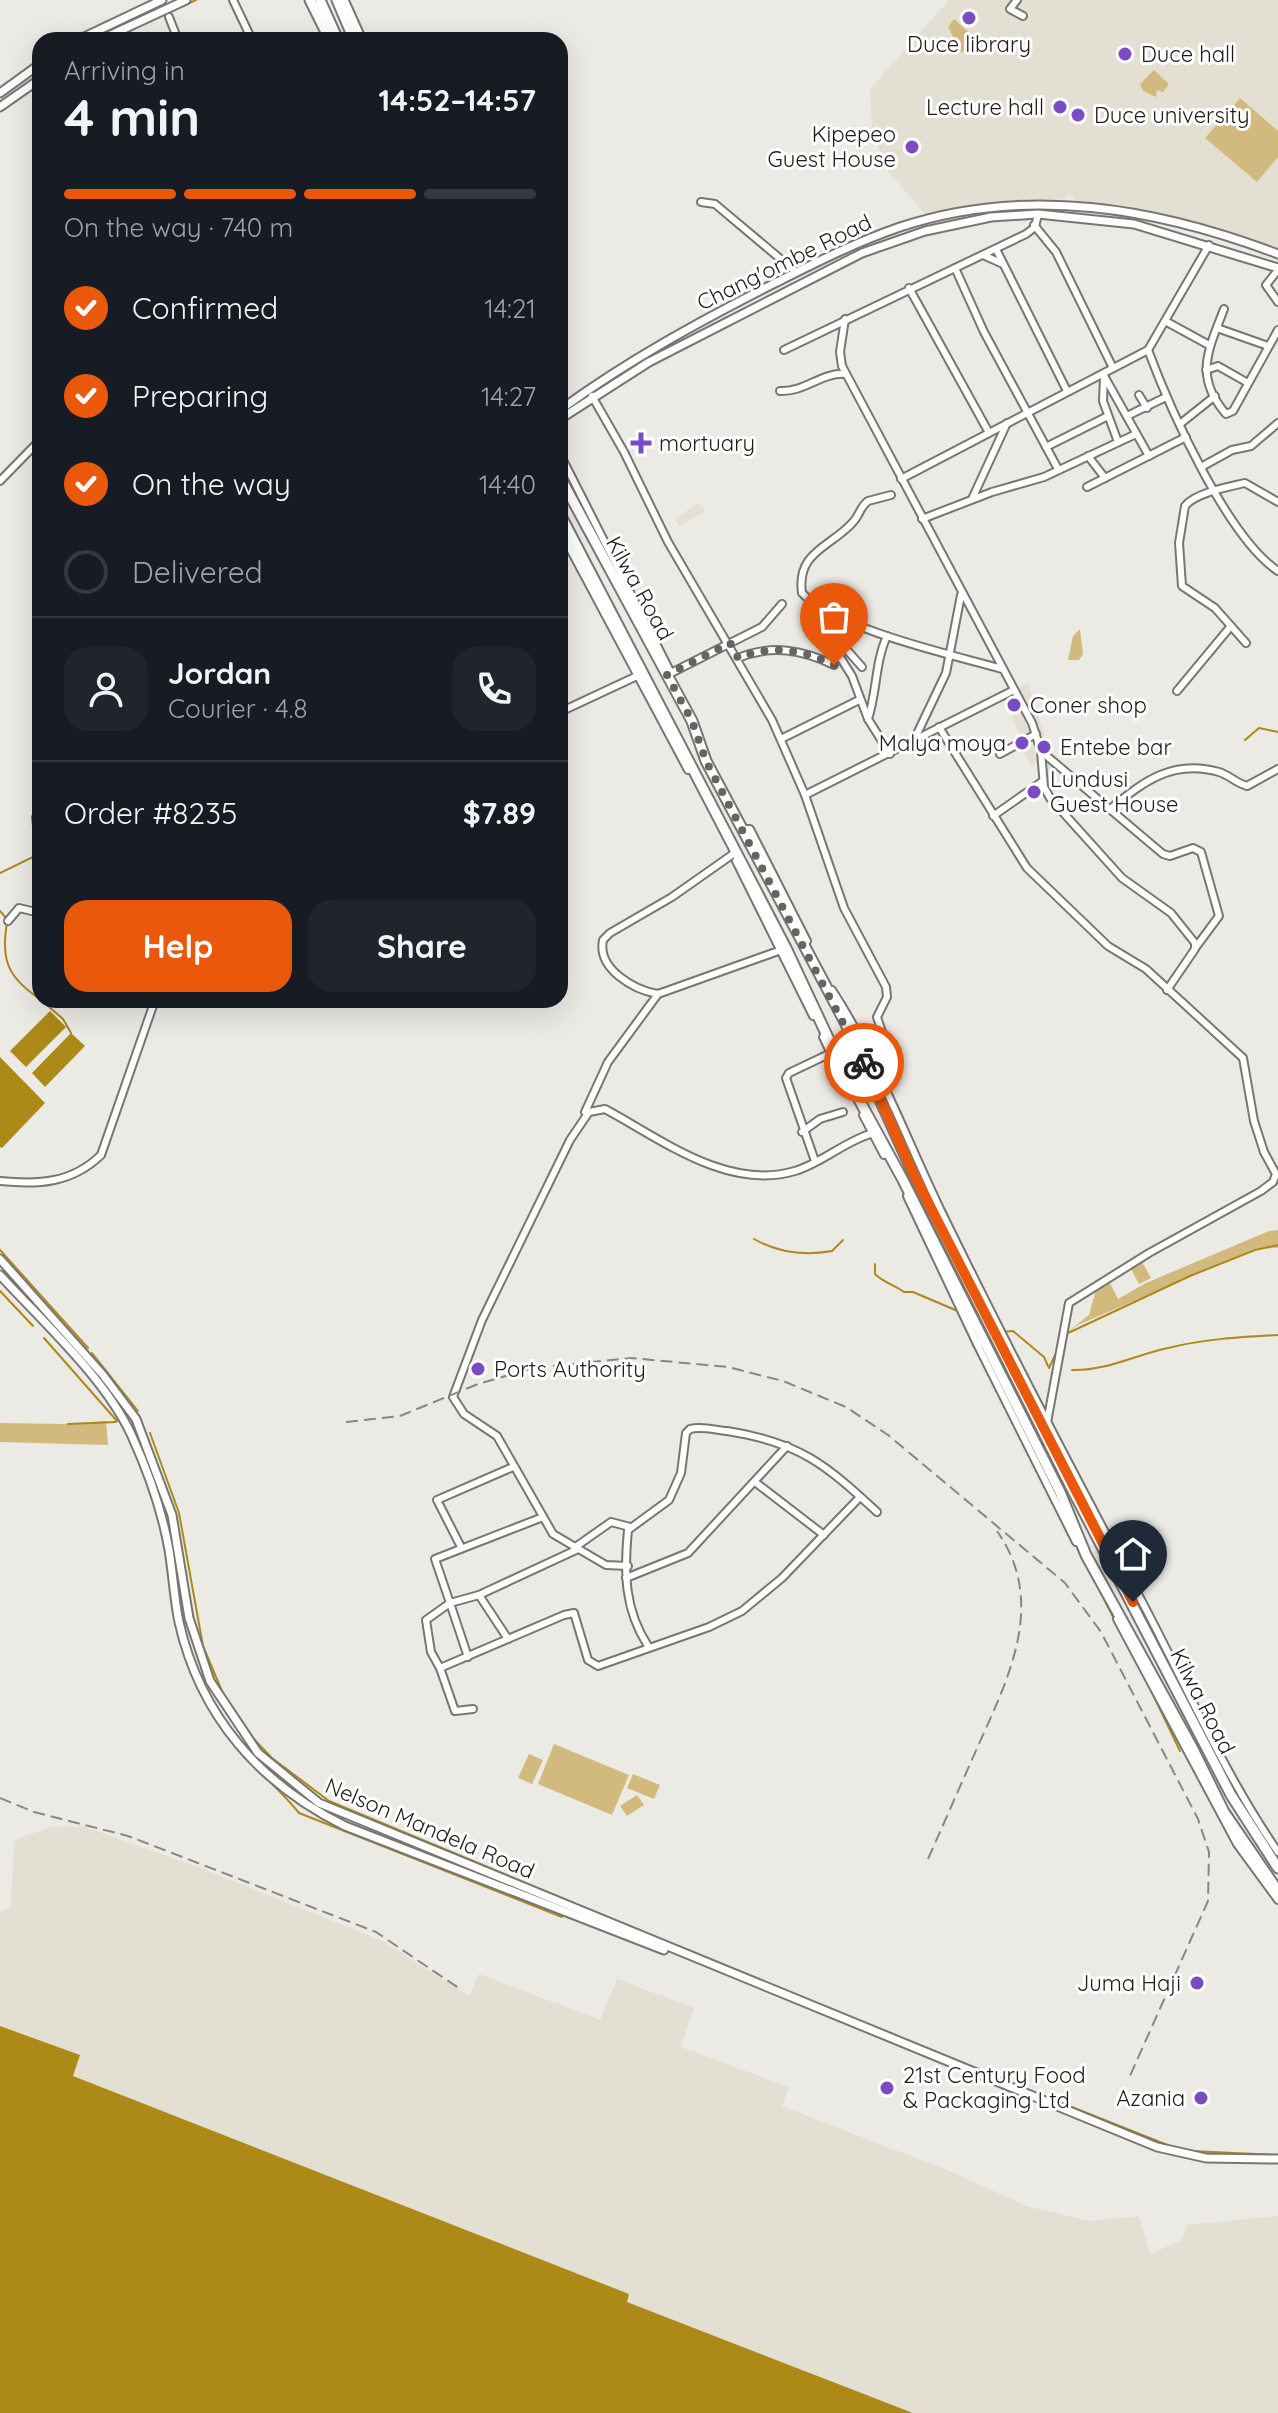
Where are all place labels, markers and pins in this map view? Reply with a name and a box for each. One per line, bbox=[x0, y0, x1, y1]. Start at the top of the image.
marker: Duce library bbox=[960, 9, 978, 27]
place label: Duce library bbox=[907, 30, 1031, 58]
place label: Duce hall bbox=[1141, 40, 1235, 68]
marker: Duce hall bbox=[1116, 45, 1134, 63]
place label: Lecture hall bbox=[926, 93, 1044, 121]
marker: Lecture hall bbox=[1051, 98, 1069, 116]
place label: Duce university bbox=[1094, 101, 1250, 129]
marker: Duce university bbox=[1069, 106, 1087, 124]
place label: Kipepeo Guest House bbox=[768, 120, 896, 173]
marker: Kipepeo Guest House bbox=[903, 138, 921, 156]
place label: mortuary bbox=[659, 429, 755, 457]
marker: mortuary bbox=[630, 432, 652, 454]
pin bbox=[800, 583, 868, 665]
place label: Coner shop bbox=[1030, 691, 1147, 719]
marker: Coner shop bbox=[1005, 696, 1023, 714]
place label: Malya moya bbox=[879, 729, 1006, 757]
place label: Entebe bar bbox=[1060, 733, 1172, 761]
marker: Malya moya bbox=[1013, 734, 1031, 752]
marker: Entebe bar bbox=[1035, 738, 1053, 756]
place label: Lundusi Guest House bbox=[1050, 765, 1178, 818]
marker: Lundusi Guest House bbox=[1025, 783, 1043, 801]
place label: Ports Authority bbox=[494, 1355, 646, 1383]
marker: Ports Authority bbox=[469, 1360, 487, 1378]
pin bbox=[1099, 1520, 1167, 1602]
place label: Juma Haji bbox=[1077, 1969, 1181, 1997]
marker: Juma Haji bbox=[1188, 1974, 1206, 1992]
place label: 21st Century Food & Packaging Ltd bbox=[903, 2061, 1086, 2114]
marker: 21st Century Food & Packaging Ltd bbox=[878, 2079, 896, 2097]
place label: Azania bbox=[1116, 2084, 1185, 2112]
marker: Azania bbox=[1192, 2089, 1210, 2107]

